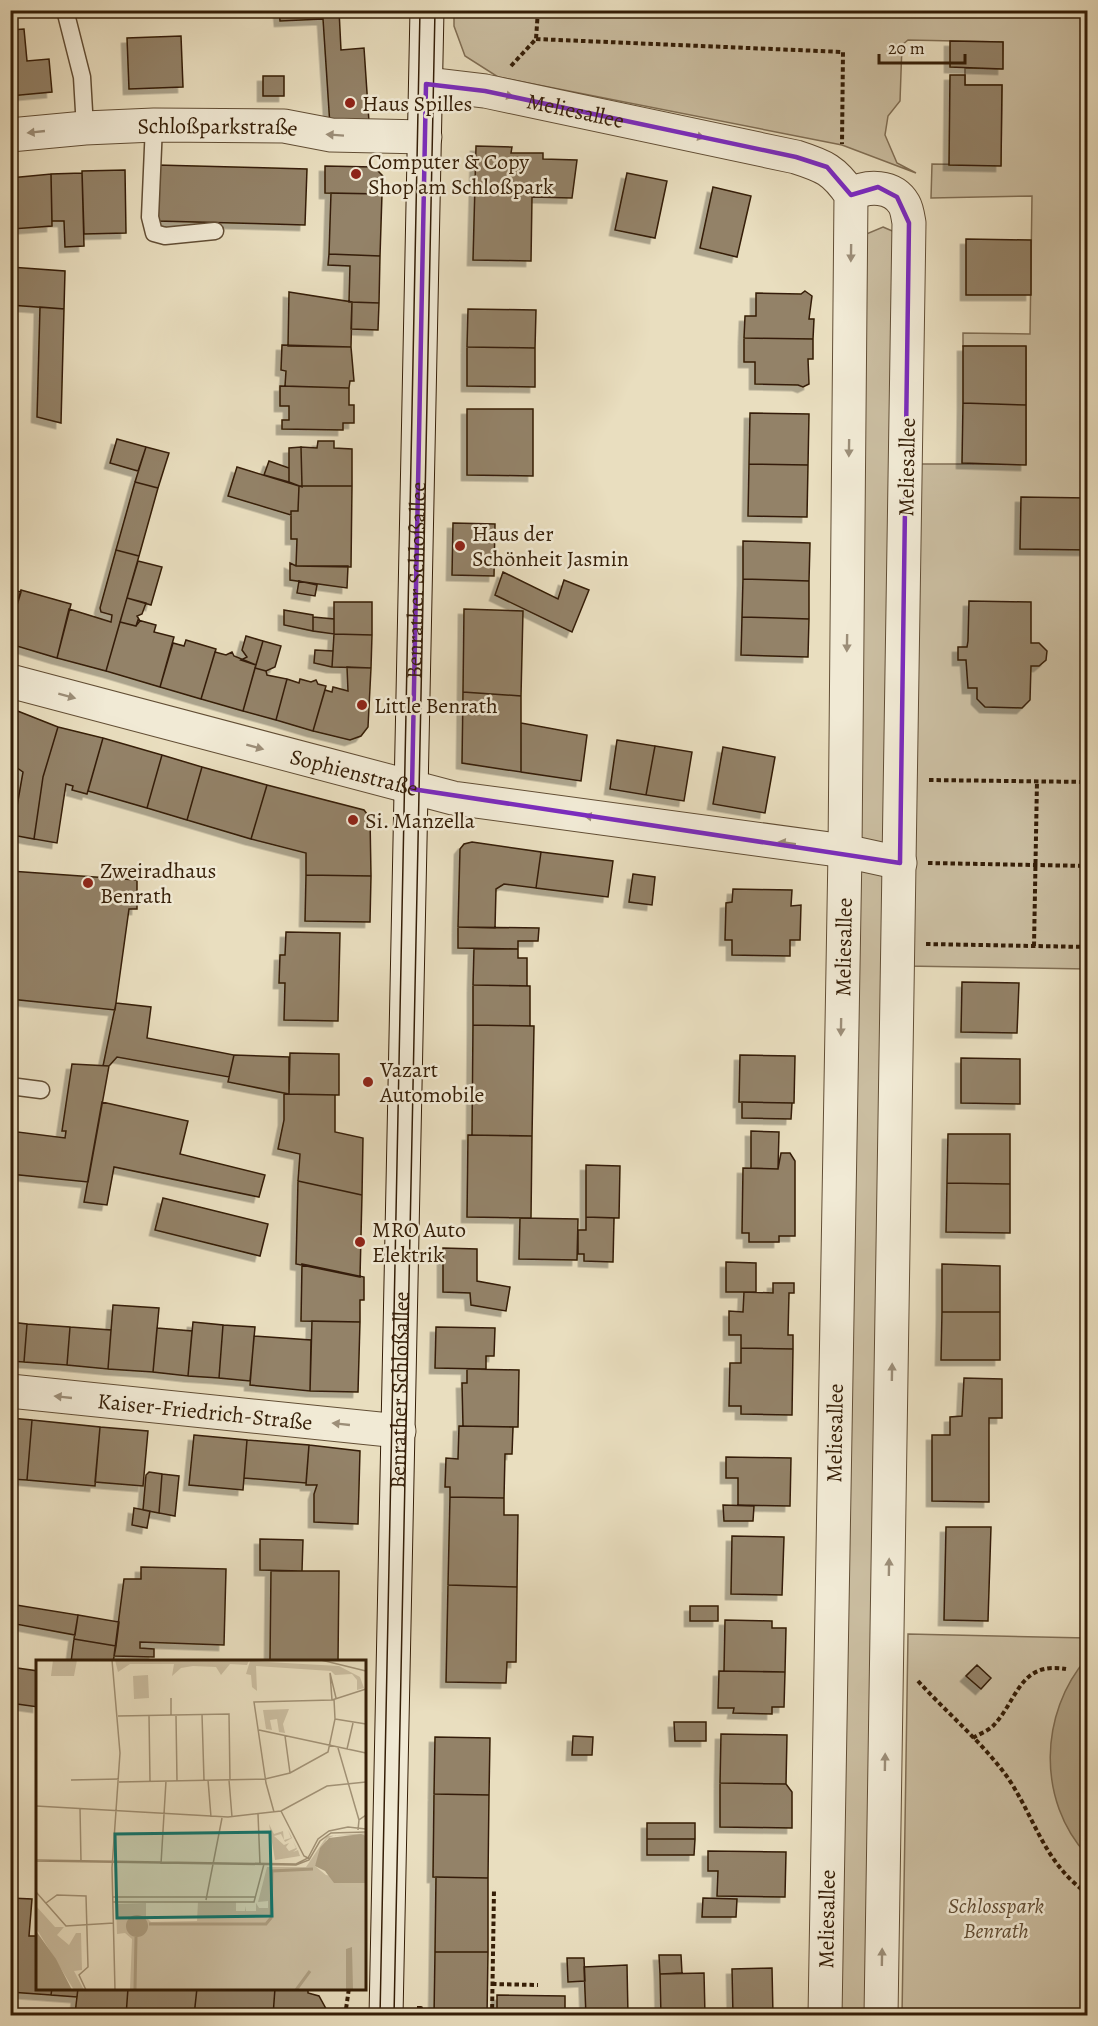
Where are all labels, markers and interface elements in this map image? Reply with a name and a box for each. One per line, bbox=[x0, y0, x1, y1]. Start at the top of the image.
scale bar bbox=[879, 27, 964, 65]
text: 20 m bbox=[888, 36, 925, 60]
street label: Meliesallee bbox=[524, 86, 627, 136]
place label: Haus Spilles bbox=[362, 89, 472, 119]
one-way arrow bbox=[496, 91, 515, 100]
marker: Haus Spilles bbox=[343, 96, 357, 110]
street label: Schloßparkstraße bbox=[137, 111, 300, 144]
one-way arrow bbox=[27, 127, 46, 137]
one-way arrow bbox=[326, 130, 345, 139]
one-way arrow bbox=[686, 131, 705, 141]
place label: Computer & Copy Shop am Schloßpark bbox=[368, 147, 554, 202]
marker: Computer & Copy Shop am Schloßpark bbox=[349, 167, 363, 181]
one-way arrow bbox=[846, 244, 856, 263]
street label: Meliesallee bbox=[891, 417, 923, 517]
one-way arrow bbox=[844, 439, 854, 458]
street label: Benrather Schloßallee bbox=[399, 481, 433, 679]
place label: Haus der Schönheit Jasmin bbox=[472, 519, 629, 574]
marker: Haus der Schönheit Jasmin bbox=[453, 539, 467, 553]
one-way arrow bbox=[842, 634, 852, 653]
place label: Little Benrath bbox=[374, 691, 498, 721]
one-way arrow bbox=[58, 692, 76, 702]
marker: Little Benrath bbox=[355, 698, 369, 712]
one-way arrow bbox=[246, 742, 265, 752]
street label: Sophienstraße bbox=[287, 742, 421, 804]
place label: Si. Manzella bbox=[365, 806, 476, 836]
marker: Si. Manzella bbox=[346, 813, 360, 827]
one-way arrow bbox=[584, 813, 603, 822]
one-way arrow bbox=[777, 839, 796, 848]
place label: Zweiradhaus Benrath bbox=[100, 856, 216, 911]
marker: Zweiradhaus Benrath bbox=[81, 876, 95, 890]
street label: Meliesallee bbox=[828, 897, 860, 997]
one-way arrow bbox=[837, 1018, 846, 1037]
place label: Vazart Automobile bbox=[379, 1055, 484, 1110]
marker: Vazart Automobile bbox=[361, 1075, 375, 1089]
place label: MRO Auto Elektrik bbox=[372, 1215, 466, 1270]
marker: MRO Auto Elektrik bbox=[353, 1235, 367, 1249]
street label: Benrather Schloßallee bbox=[383, 1291, 417, 1489]
one-way arrow bbox=[887, 1363, 896, 1382]
street label: Meliesallee bbox=[819, 1383, 851, 1483]
street label: Kaiser-Friedrich-Straße bbox=[96, 1386, 314, 1438]
one-way arrow bbox=[54, 1392, 73, 1402]
one-way arrow bbox=[331, 1419, 350, 1429]
one-way arrow bbox=[884, 1558, 893, 1577]
inset map bbox=[36, 1660, 366, 1990]
one-way arrow bbox=[880, 1753, 890, 1772]
street label: Meliesallee bbox=[811, 1869, 843, 1969]
park label: Schlosspark Benrath bbox=[948, 1891, 1044, 1946]
one-way arrow bbox=[877, 1948, 887, 1967]

